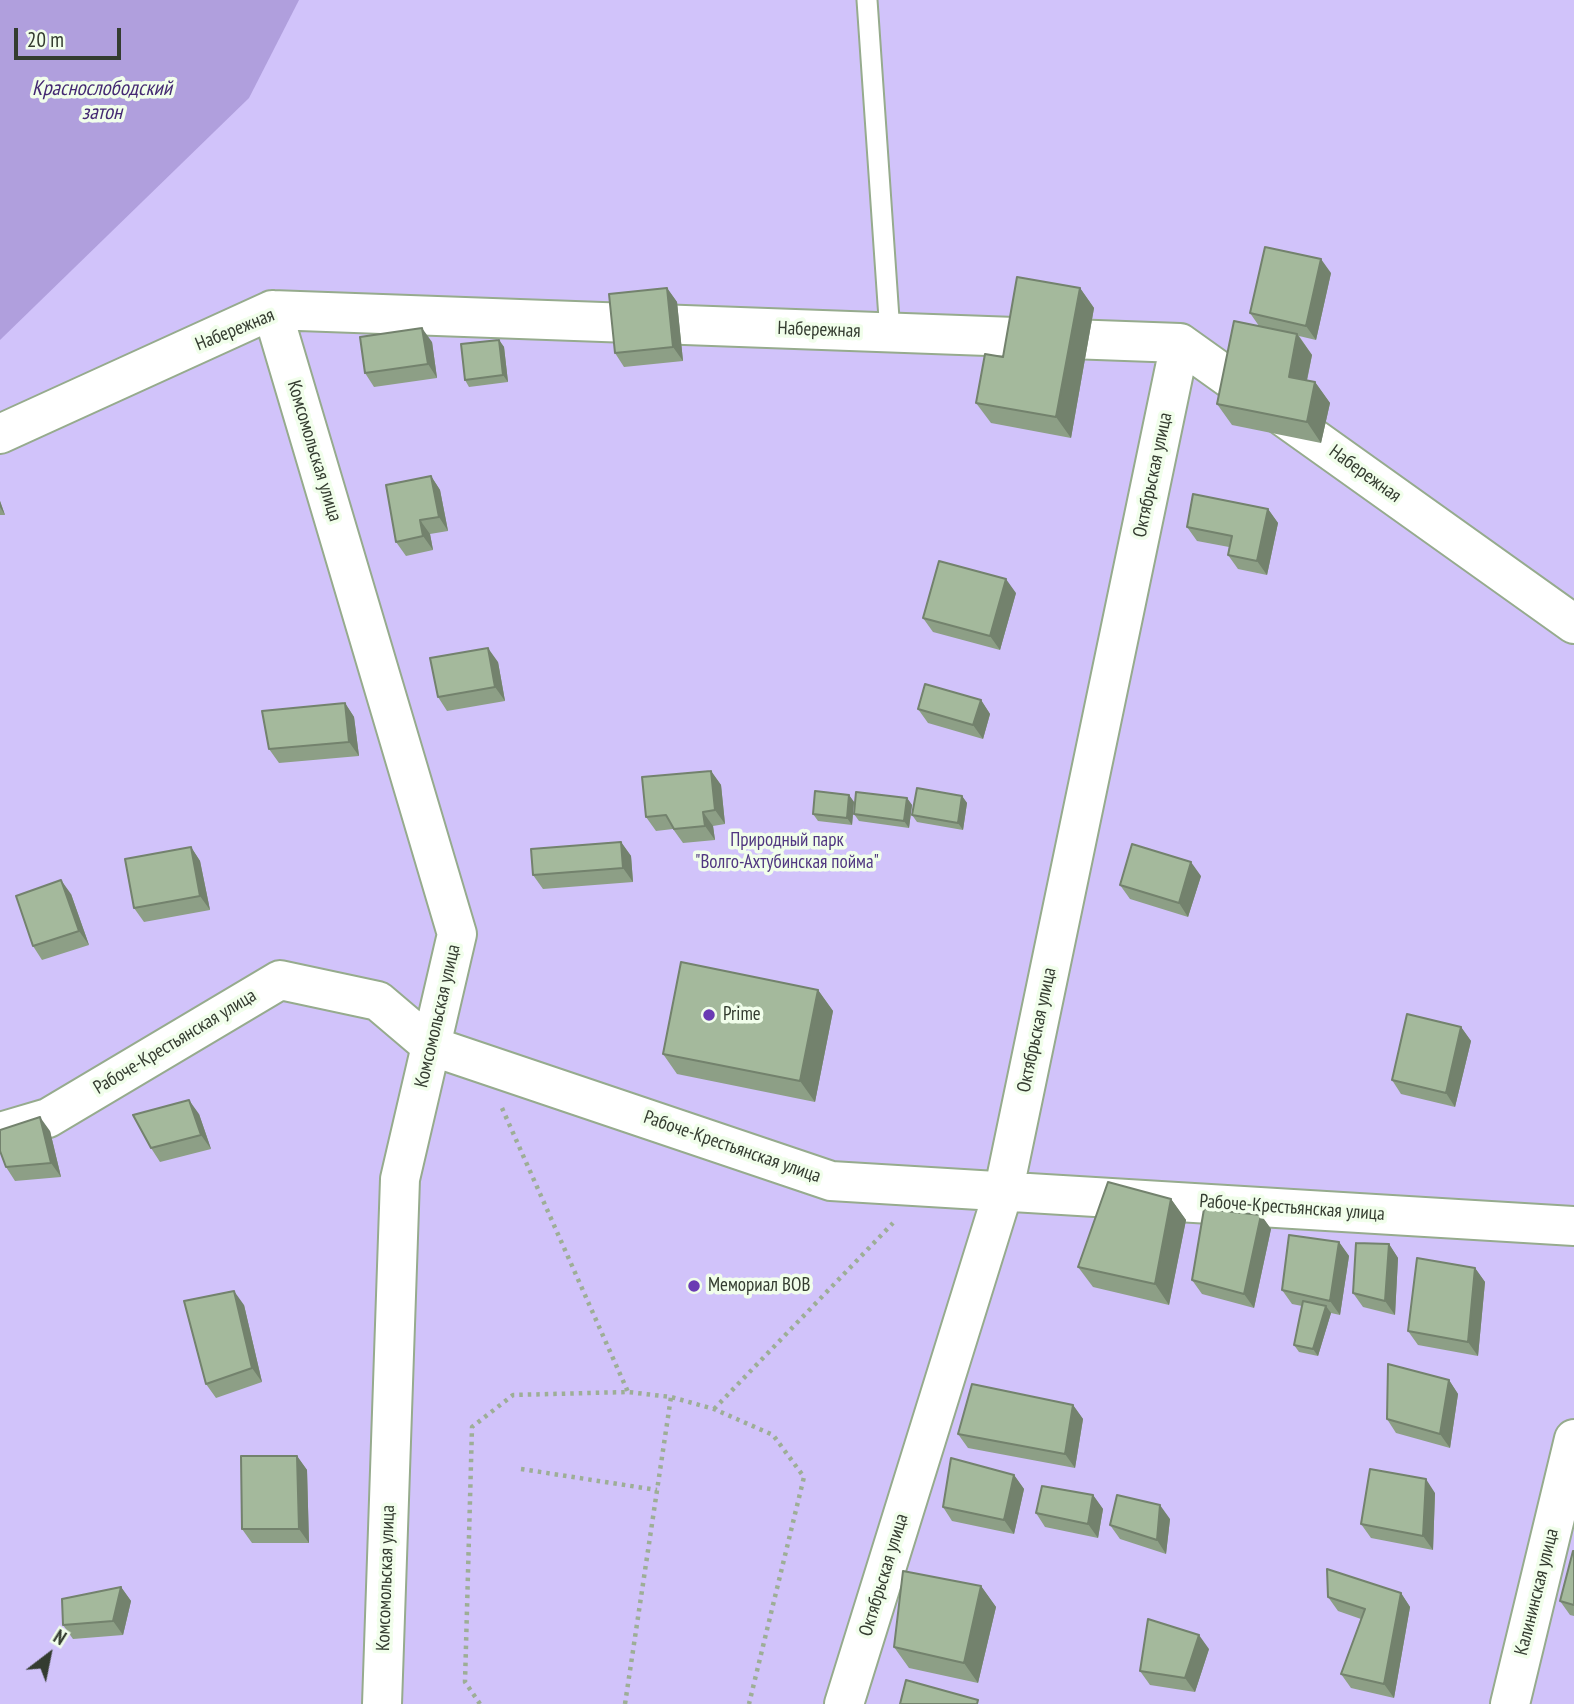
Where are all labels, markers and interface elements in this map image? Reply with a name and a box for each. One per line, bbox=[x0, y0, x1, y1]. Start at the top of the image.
scale bar bbox=[18, 14, 124, 58]
text: 20 m bbox=[27, 26, 64, 53]
water label: Краснослободский затон bbox=[32, 76, 172, 126]
street label: Набережная bbox=[192, 304, 278, 356]
street label: Набережная bbox=[777, 317, 861, 343]
street label: Комсомольская улица bbox=[282, 378, 346, 524]
street label: Октябрьская улица bbox=[1129, 411, 1177, 539]
street label: Набережная bbox=[1325, 440, 1405, 508]
park label: Природный парк "Волго-Ахтубинская пойма" bbox=[695, 830, 879, 874]
street label: Комсомольская улица bbox=[410, 942, 466, 1090]
street label: Октябрьская улица bbox=[1013, 966, 1061, 1094]
street label: Рабоче-Крестьянская улица bbox=[89, 984, 261, 1100]
place label: Prime bbox=[723, 1004, 761, 1026]
marker: Prime bbox=[701, 1007, 717, 1023]
street label: Рабоче-Крестьянская улица bbox=[640, 1106, 824, 1188]
street label: Рабоче-Крестьянская улица bbox=[1199, 1190, 1385, 1226]
place label: Мемориал ВОВ bbox=[708, 1275, 810, 1297]
marker: Мемориал ВОВ bbox=[686, 1278, 702, 1294]
street label: Комсомольская улица bbox=[372, 1505, 400, 1651]
street label: Октябрьская улица bbox=[855, 1511, 913, 1639]
street label: Калининская улица bbox=[1510, 1526, 1564, 1658]
north arrow bbox=[14, 1620, 84, 1690]
text: N bbox=[49, 1624, 71, 1650]

